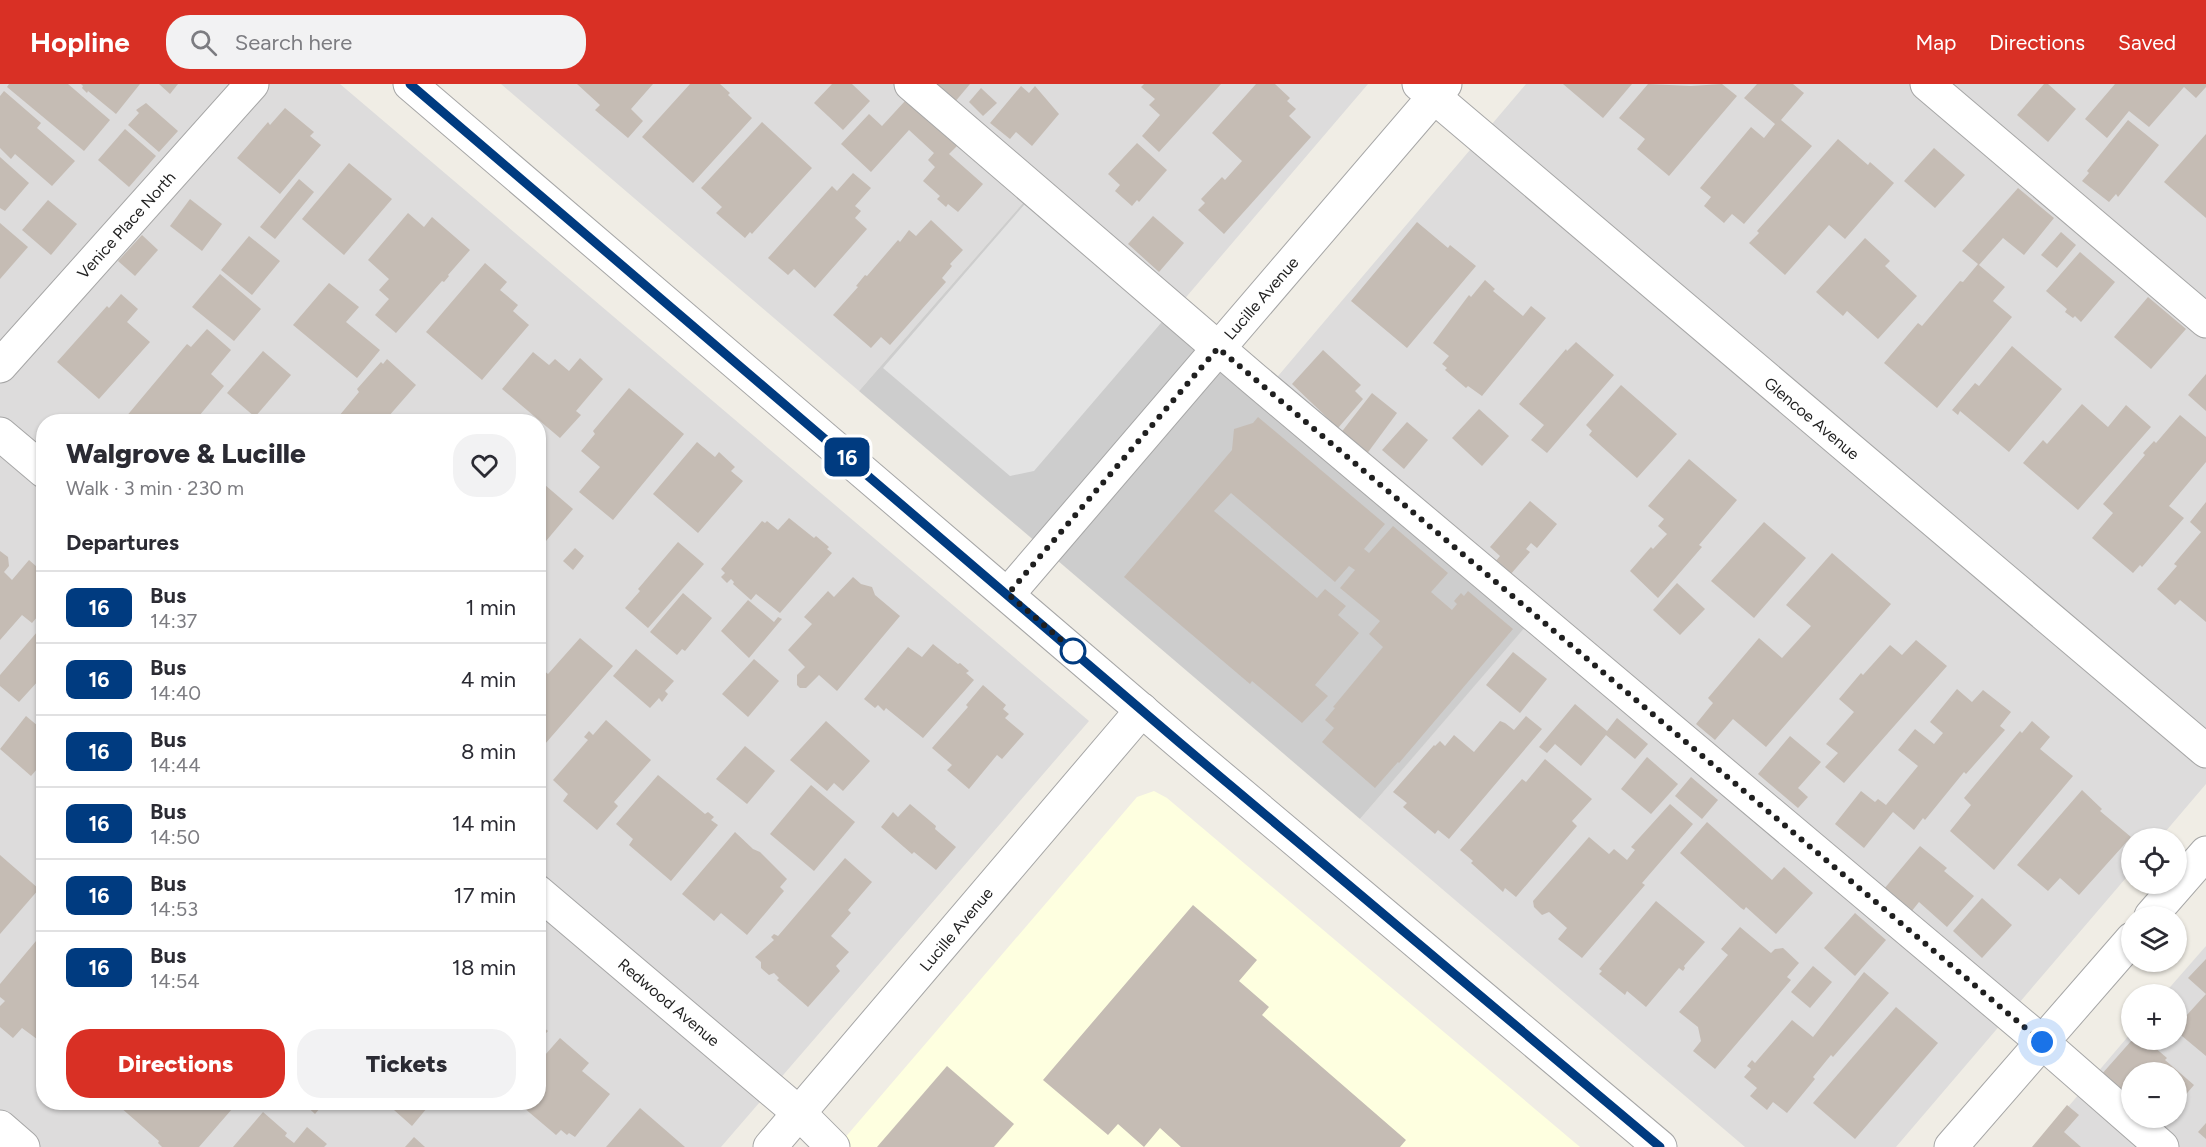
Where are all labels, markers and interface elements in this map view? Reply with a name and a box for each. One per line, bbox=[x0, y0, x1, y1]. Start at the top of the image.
search box bbox=[166, 15, 586, 69]
text: Hopline bbox=[30, 25, 130, 59]
icon: search bbox=[187, 26, 220, 59]
text: Search here bbox=[235, 29, 352, 56]
text: Map bbox=[1915, 30, 1956, 55]
text: Directions bbox=[1989, 30, 2085, 55]
text: Saved bbox=[2118, 30, 2176, 55]
street label: Venice Place North bbox=[73, 168, 179, 283]
street label: Lucille Avenue bbox=[1220, 253, 1303, 344]
street label: Glencoe Avenue bbox=[1760, 373, 1863, 464]
button: heart bbox=[453, 434, 516, 497]
text: Walgrove & Lucille bbox=[66, 436, 306, 470]
line badge: 16 bbox=[820, 438, 874, 476]
text: 16 bbox=[836, 445, 858, 470]
text: Walk · 3 min · 230 m bbox=[66, 476, 244, 500]
text: Departures bbox=[66, 529, 179, 556]
text: Bus bbox=[150, 582, 186, 609]
text: 1 min bbox=[465, 594, 516, 621]
text: 16 bbox=[88, 595, 110, 620]
text: 14:37 bbox=[150, 609, 197, 633]
unlabelled marker bbox=[1060, 638, 1086, 664]
text: Bus bbox=[150, 654, 186, 681]
text: 4 min bbox=[461, 666, 516, 693]
text: 16 bbox=[88, 667, 110, 692]
text: 14:40 bbox=[150, 681, 201, 705]
text: Bus bbox=[150, 726, 186, 753]
text: 8 min bbox=[461, 738, 516, 765]
text: 16 bbox=[88, 739, 110, 764]
text: 14:44 bbox=[150, 753, 201, 777]
text: Bus bbox=[150, 798, 186, 825]
text: 14 min bbox=[452, 810, 516, 837]
text: 16 bbox=[88, 811, 110, 836]
text: 14:50 bbox=[150, 825, 200, 849]
map controls bbox=[2121, 828, 2187, 1128]
button: locate bbox=[2121, 828, 2187, 894]
text: Bus bbox=[150, 870, 186, 897]
text: 17 min bbox=[454, 882, 516, 909]
text: 16 bbox=[88, 883, 110, 908]
street label: Lucille Avenue bbox=[916, 883, 997, 975]
text: 14:53 bbox=[150, 897, 198, 921]
button: layers bbox=[2121, 906, 2187, 972]
text: Bus bbox=[150, 942, 186, 969]
text: 18 min bbox=[452, 954, 516, 981]
street label: Redwood Avenue bbox=[614, 954, 723, 1050]
text: 16 bbox=[88, 955, 110, 980]
text: 14:54 bbox=[150, 969, 200, 993]
button: + bbox=[2121, 984, 2187, 1050]
your location bbox=[2027, 1027, 2057, 1057]
button: Directions bbox=[66, 1029, 285, 1098]
button: Tickets bbox=[297, 1029, 516, 1098]
button: − bbox=[2121, 1062, 2187, 1128]

